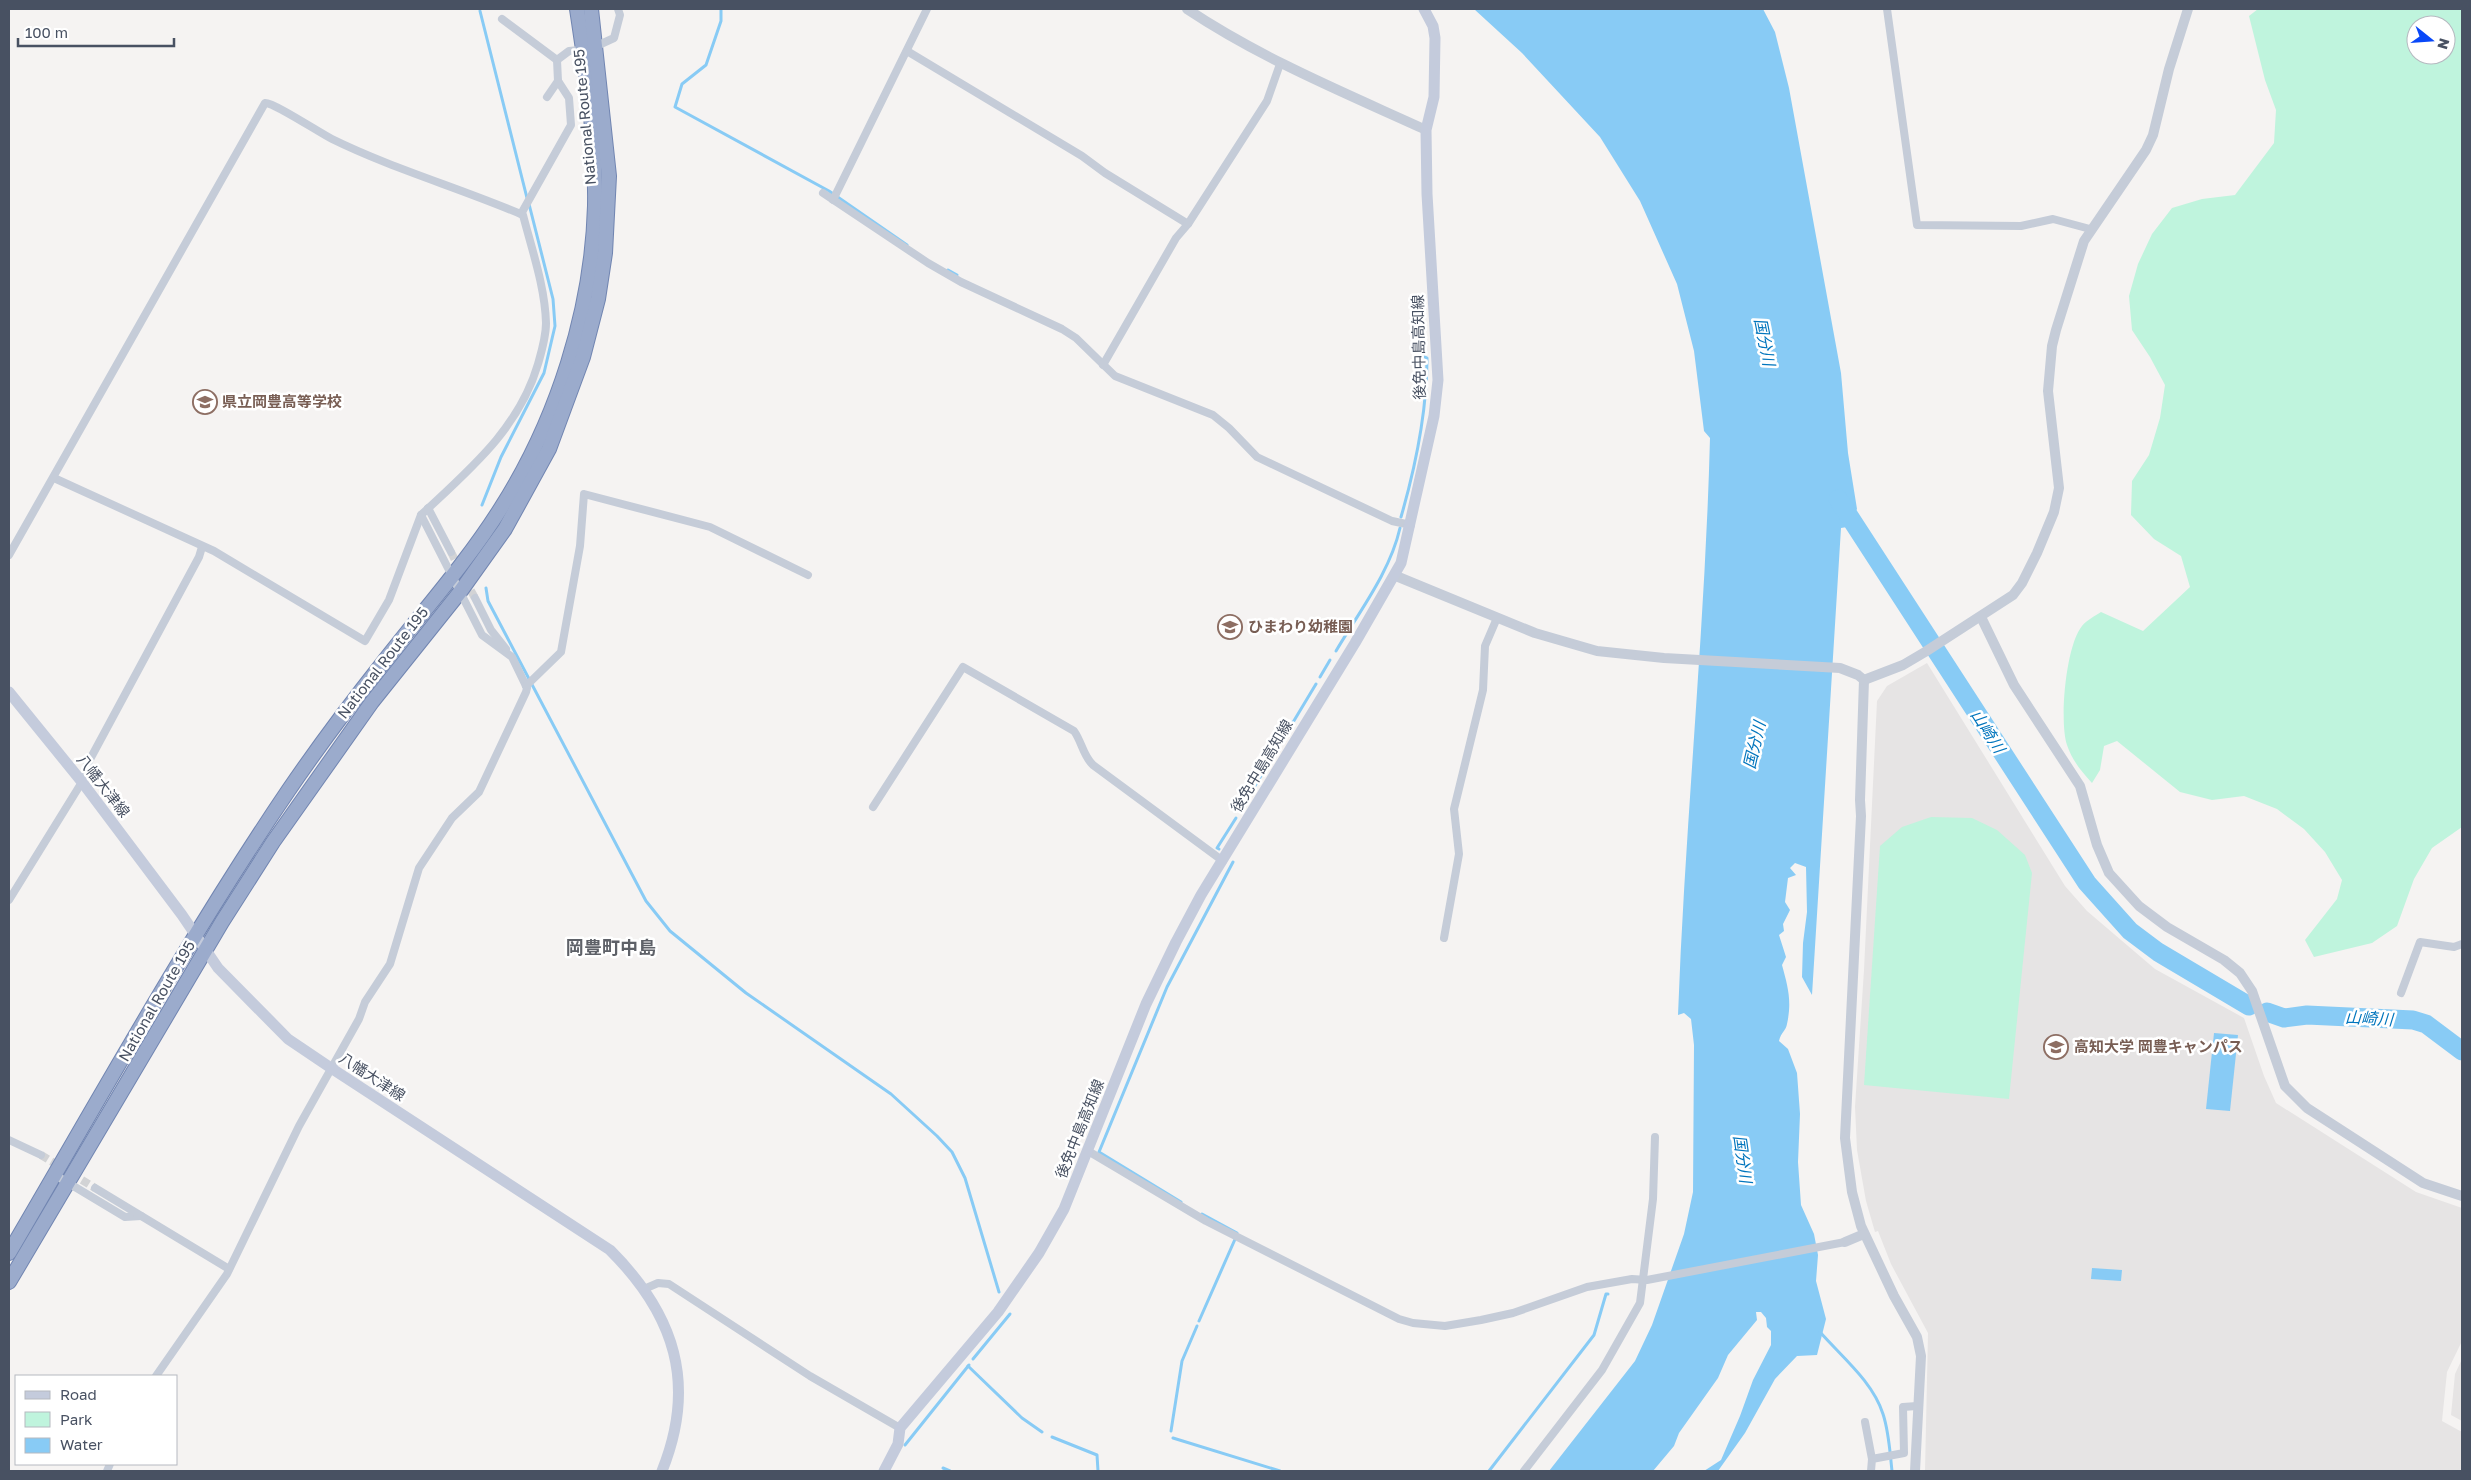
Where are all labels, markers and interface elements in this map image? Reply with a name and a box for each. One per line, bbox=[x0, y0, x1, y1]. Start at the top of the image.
scale bar bbox=[18, 15, 174, 47]
north arrow bbox=[2406, 15, 2456, 65]
text: 100 m bbox=[25, 23, 68, 41]
text: N bbox=[2434, 36, 2454, 52]
street label: National Route 195 bbox=[569, 48, 599, 186]
street label: 後免中島高知線 bbox=[1408, 294, 1428, 400]
water label: 国分川 bbox=[1751, 317, 1780, 369]
school or university icon: 県立岡豊高等学校 bbox=[192, 389, 218, 415]
place label: 県立岡豊高等学校 bbox=[222, 392, 342, 410]
street label: National Route 195 bbox=[333, 603, 431, 722]
school or university icon: ひまわり幼稚園 bbox=[1217, 614, 1243, 640]
place label: ひまわり幼稚園 bbox=[1248, 617, 1353, 635]
water label: 山崎川 bbox=[1967, 705, 2011, 758]
street label: 後免中島高知線 bbox=[1226, 716, 1296, 815]
water label: 国分川 bbox=[1739, 717, 1770, 771]
street label: 八幡大津線 bbox=[74, 750, 134, 820]
district label: 岡豊町中島 bbox=[566, 936, 656, 958]
street label: National Route 195 bbox=[114, 937, 198, 1064]
water label: 山崎川 bbox=[2345, 1007, 2395, 1029]
school or university icon: 高知大学 岡豊キャンパス bbox=[2043, 1034, 2069, 1060]
place label: 高知大学 岡豊キャンパス bbox=[2074, 1037, 2243, 1055]
street label: 八幡大津線 bbox=[336, 1048, 409, 1104]
street label: 後免中島高知線 bbox=[1051, 1077, 1107, 1181]
water label: 国分川 bbox=[1730, 1134, 1757, 1186]
legend bbox=[15, 1375, 178, 1465]
text: Road bbox=[60, 1385, 97, 1403]
text: Park bbox=[60, 1410, 93, 1428]
text: Water bbox=[60, 1435, 103, 1453]

